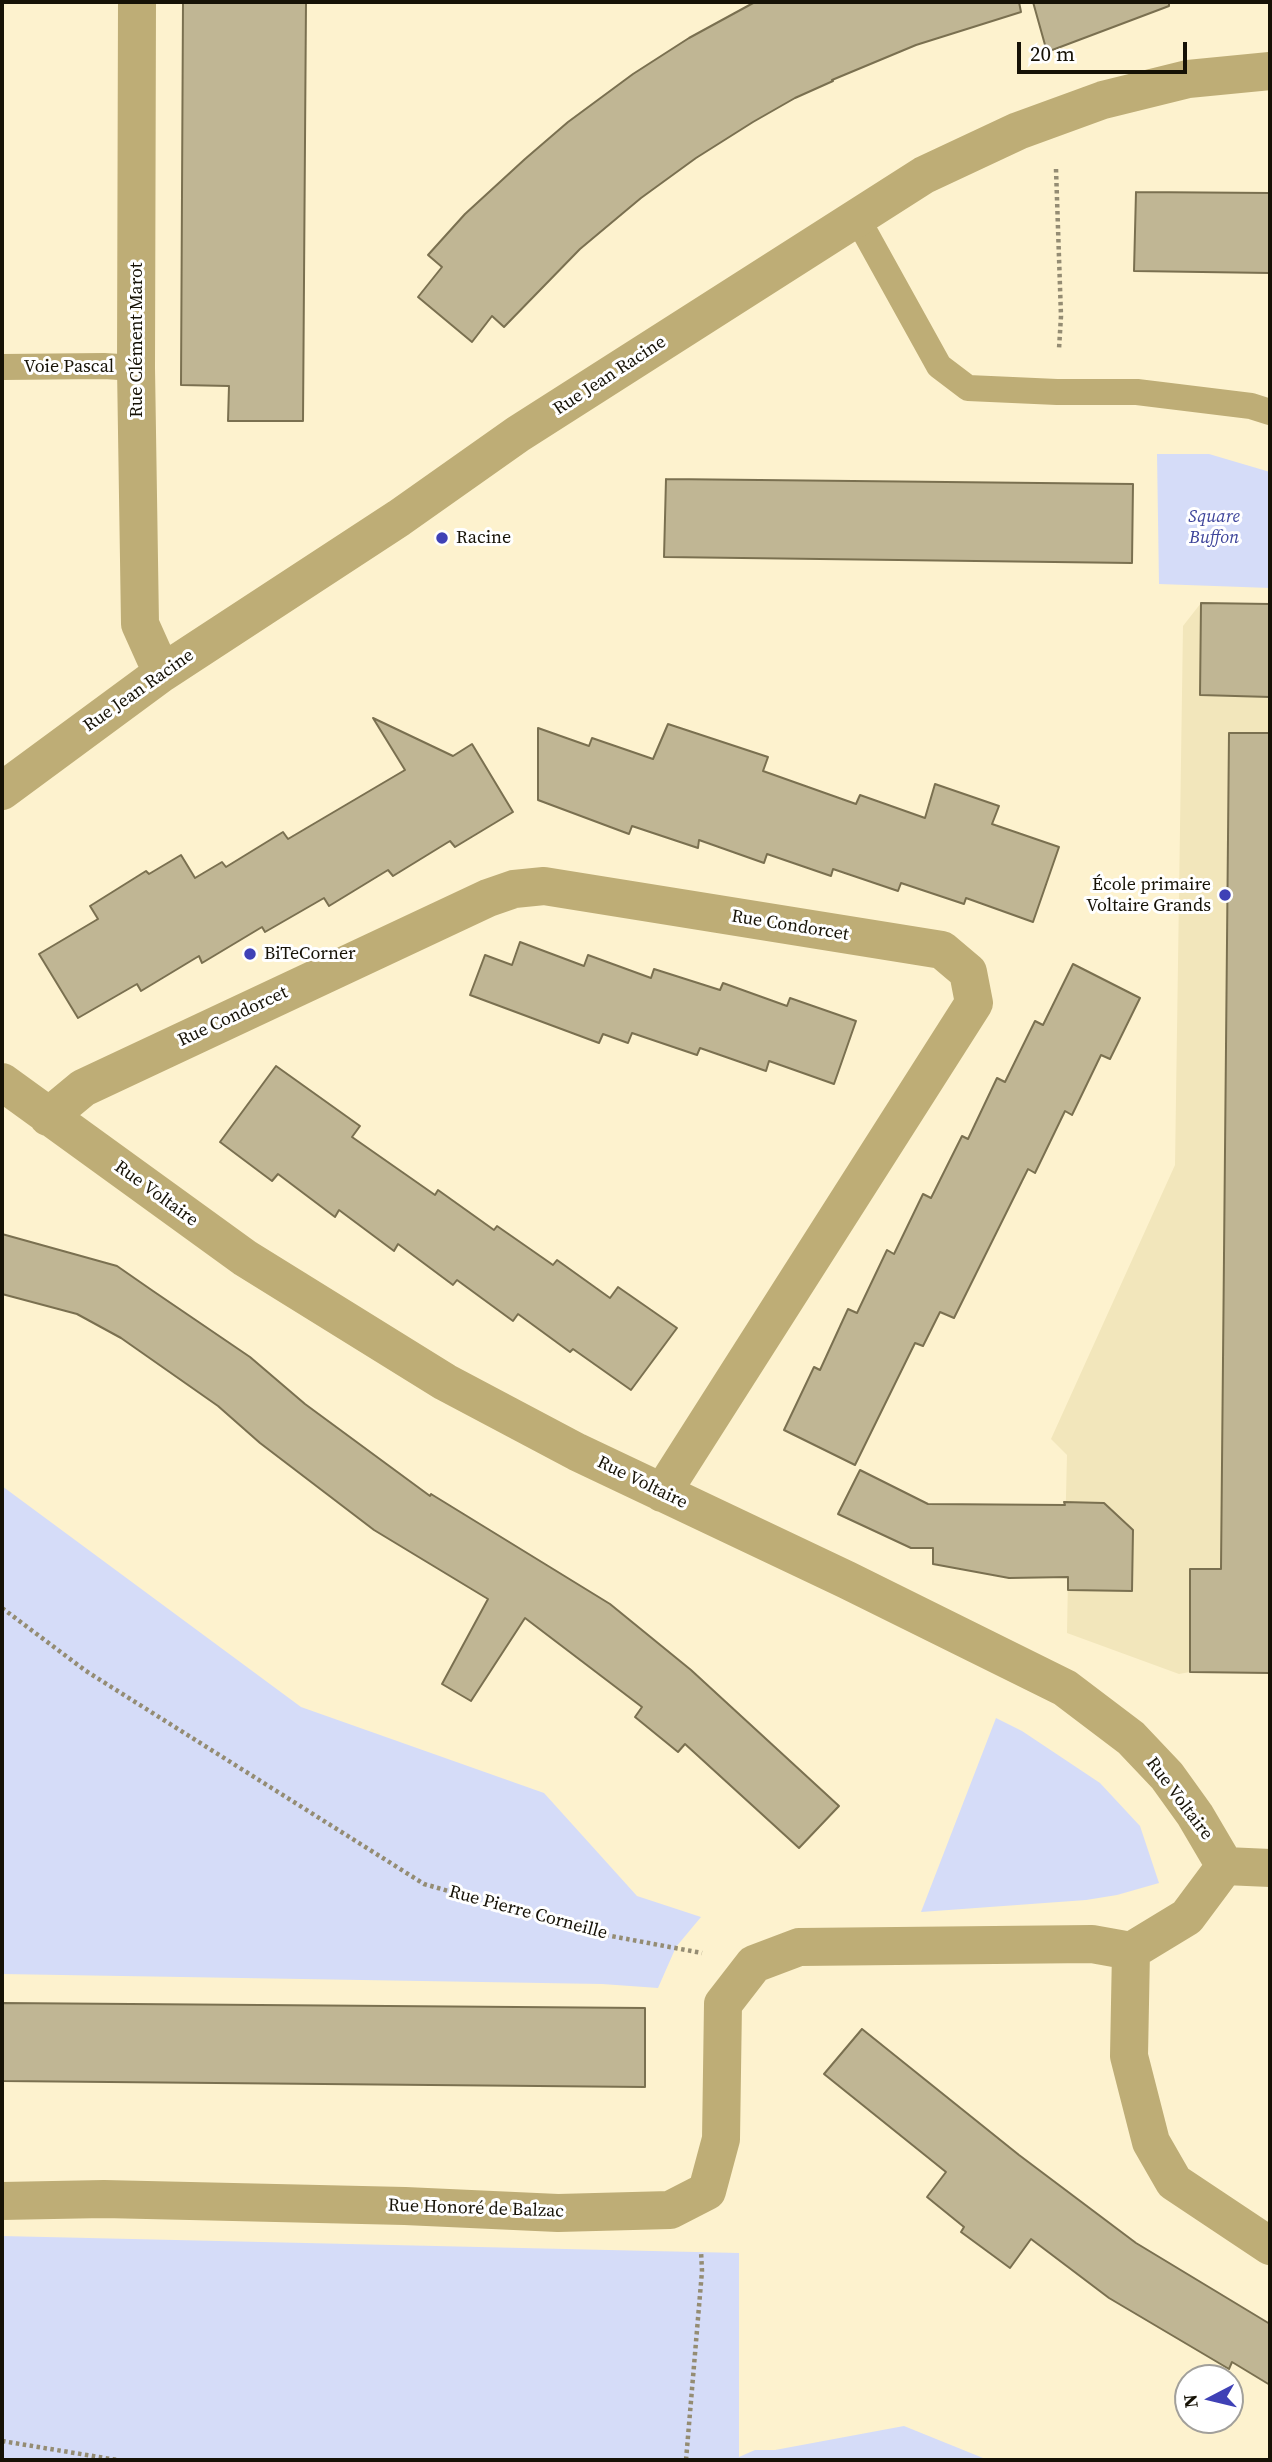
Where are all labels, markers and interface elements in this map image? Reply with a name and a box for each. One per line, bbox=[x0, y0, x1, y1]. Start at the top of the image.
scale bar bbox=[1020, 28, 1190, 72]
text: 20 m bbox=[1030, 39, 1075, 68]
street label: Rue Clément Marot bbox=[126, 262, 148, 418]
street label: Rue Jean Racine bbox=[550, 332, 670, 420]
street label: Voie Pascal bbox=[24, 356, 114, 378]
park label: Square Buffon bbox=[1188, 506, 1240, 548]
place label: Racine bbox=[456, 527, 511, 549]
marker: Racine bbox=[434, 530, 450, 546]
street label: Rue Jean Racine bbox=[80, 645, 198, 737]
place label: École primaire Voltaire Grands bbox=[1086, 874, 1211, 917]
marker: École primaire Voltaire Grands bbox=[1217, 887, 1233, 903]
street label: Rue Condorcet bbox=[730, 906, 850, 946]
place label: BiTeCorner bbox=[264, 943, 356, 965]
marker: BiTeCorner bbox=[242, 946, 258, 962]
street label: Rue Condorcet bbox=[175, 982, 291, 1052]
street label: Rue Voltaire bbox=[110, 1156, 202, 1232]
street label: Rue Voltaire bbox=[593, 1452, 691, 1514]
street label: Rue Voltaire bbox=[1141, 1753, 1217, 1845]
street label: Rue Pierre Corneille bbox=[446, 1881, 610, 1945]
street label: Rue Honoré de Balzac bbox=[388, 2195, 564, 2223]
north arrow bbox=[1174, 2364, 1244, 2434]
text: N bbox=[1176, 2393, 1204, 2410]

